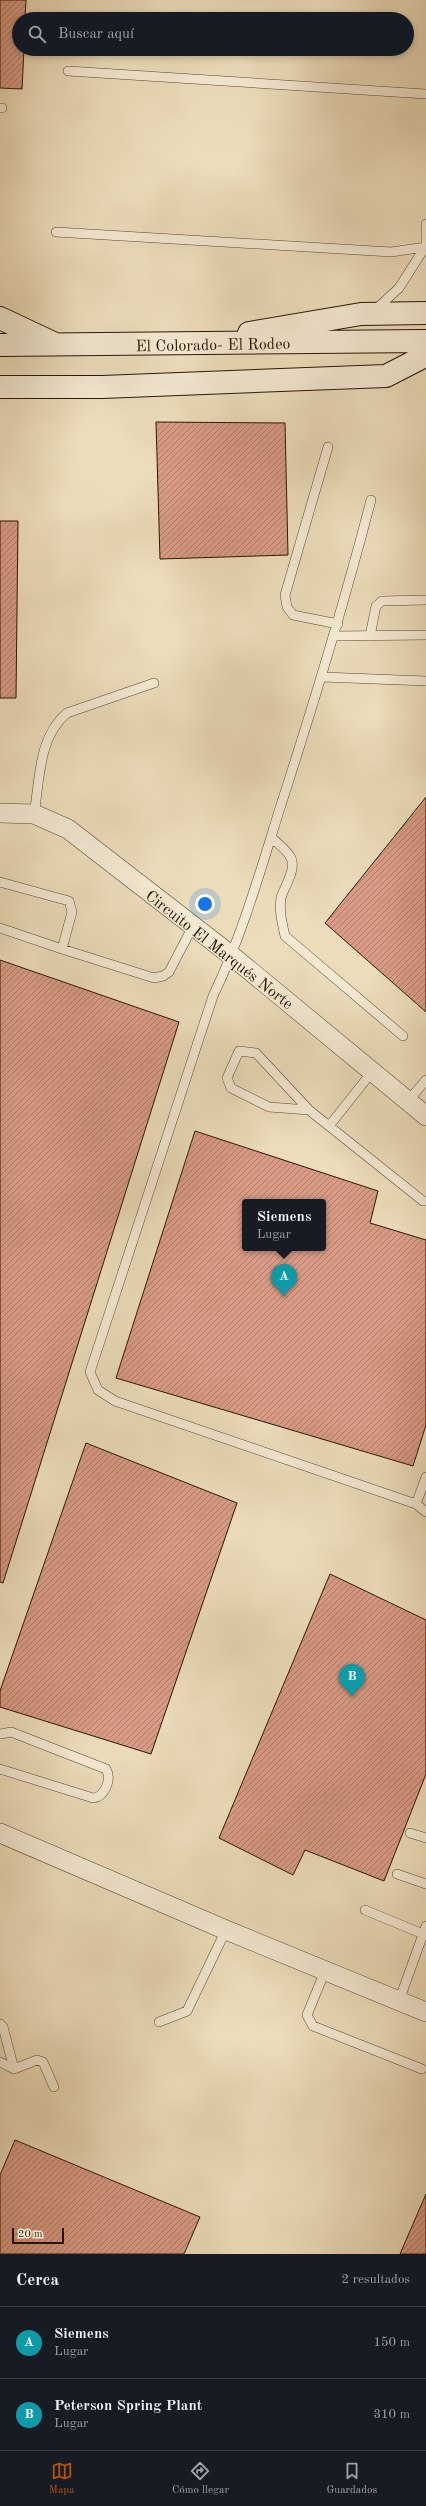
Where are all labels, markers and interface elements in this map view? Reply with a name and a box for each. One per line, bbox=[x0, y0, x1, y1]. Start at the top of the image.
search box bbox=[12, 12, 414, 56]
icon: search bbox=[26, 23, 48, 45]
text: Buscar aquí bbox=[58, 27, 134, 42]
street label: El Colorado- El Rodeo bbox=[136, 337, 291, 355]
street label: Circuito El Marqués Norte bbox=[142, 888, 296, 1013]
your location bbox=[195, 894, 215, 914]
popup bbox=[242, 1199, 326, 1251]
text: Siemens bbox=[257, 1210, 311, 1225]
text: Lugar bbox=[257, 1228, 291, 1241]
pin: A bbox=[271, 1264, 297, 1297]
pin: B bbox=[339, 1664, 365, 1697]
scale bar bbox=[12, 2226, 64, 2245]
text: 20 m bbox=[18, 2229, 43, 2240]
text: Cerca bbox=[16, 2272, 59, 2289]
text: 2 resultados bbox=[342, 2273, 410, 2286]
text: Siemens bbox=[54, 2327, 109, 2342]
text: A bbox=[24, 2336, 34, 2349]
text: 150 m bbox=[373, 2336, 410, 2349]
text: Lugar bbox=[54, 2345, 88, 2358]
text: Peterson Spring Plant bbox=[54, 2399, 202, 2414]
text: B bbox=[24, 2408, 34, 2421]
text: 310 m bbox=[373, 2408, 410, 2421]
text: Lugar bbox=[54, 2417, 88, 2430]
tab: Mapa bbox=[49, 2460, 75, 2498]
tab: Cómo llegar bbox=[172, 2460, 229, 2498]
tab: Guardados bbox=[326, 2460, 377, 2498]

